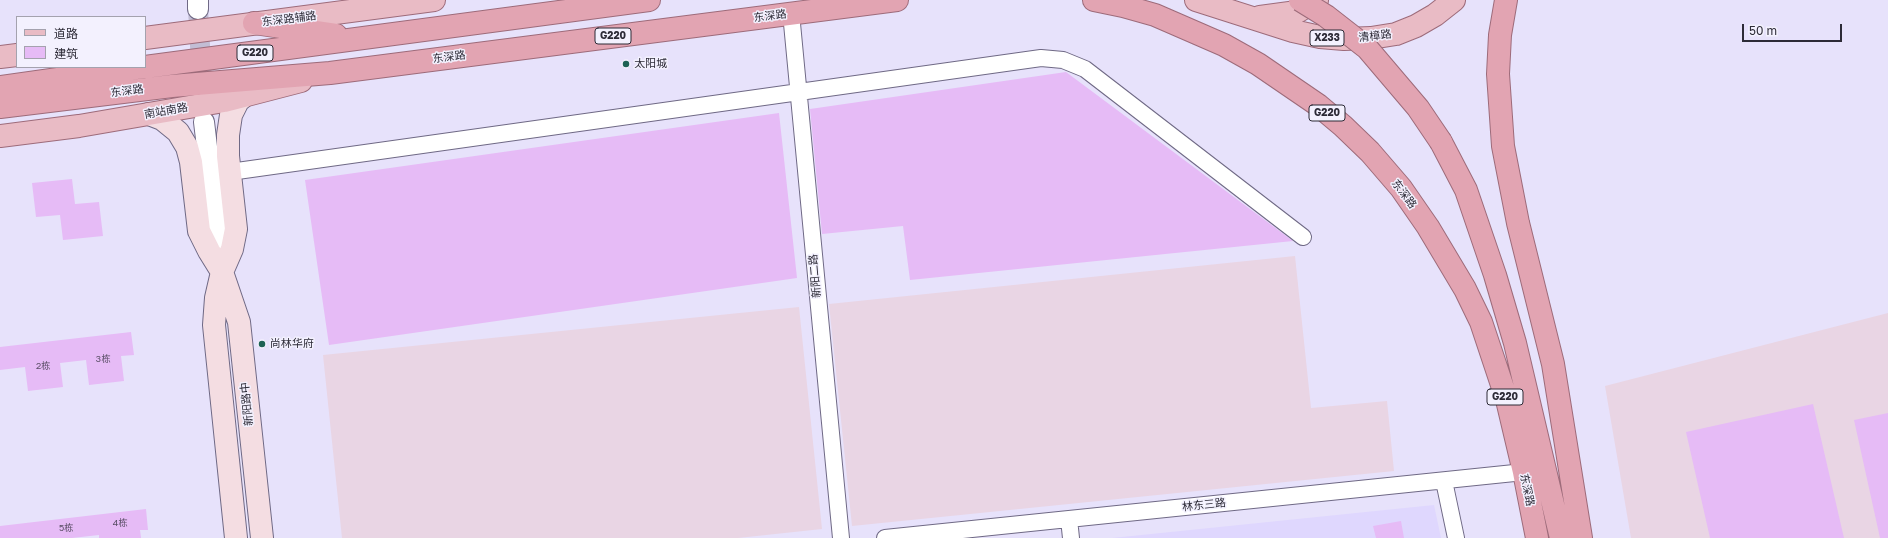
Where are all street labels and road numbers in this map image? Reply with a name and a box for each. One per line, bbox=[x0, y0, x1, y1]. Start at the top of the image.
street label: 东深路 bbox=[753, 7, 787, 25]
street label: 东深路辅路 bbox=[261, 9, 317, 29]
street label: 清樟路 bbox=[1358, 27, 1392, 45]
road number: G220 bbox=[595, 28, 631, 44]
road number: X233 bbox=[1310, 30, 1344, 46]
road number: G220 bbox=[237, 45, 273, 61]
street label: 东深路 bbox=[432, 48, 466, 66]
street label: 东深路 bbox=[110, 82, 144, 100]
street label: 南站南路 bbox=[143, 101, 189, 121]
road number: G220 bbox=[1309, 105, 1345, 121]
street label: 东深路 bbox=[1389, 177, 1419, 211]
street label: 新阳二路 bbox=[807, 254, 823, 298]
street label: 新阳路中 bbox=[238, 381, 256, 427]
road number: G220 bbox=[1487, 389, 1523, 405]
street label: 东深路 bbox=[1517, 472, 1537, 508]
street label: 林东三路 bbox=[1181, 496, 1227, 514]

